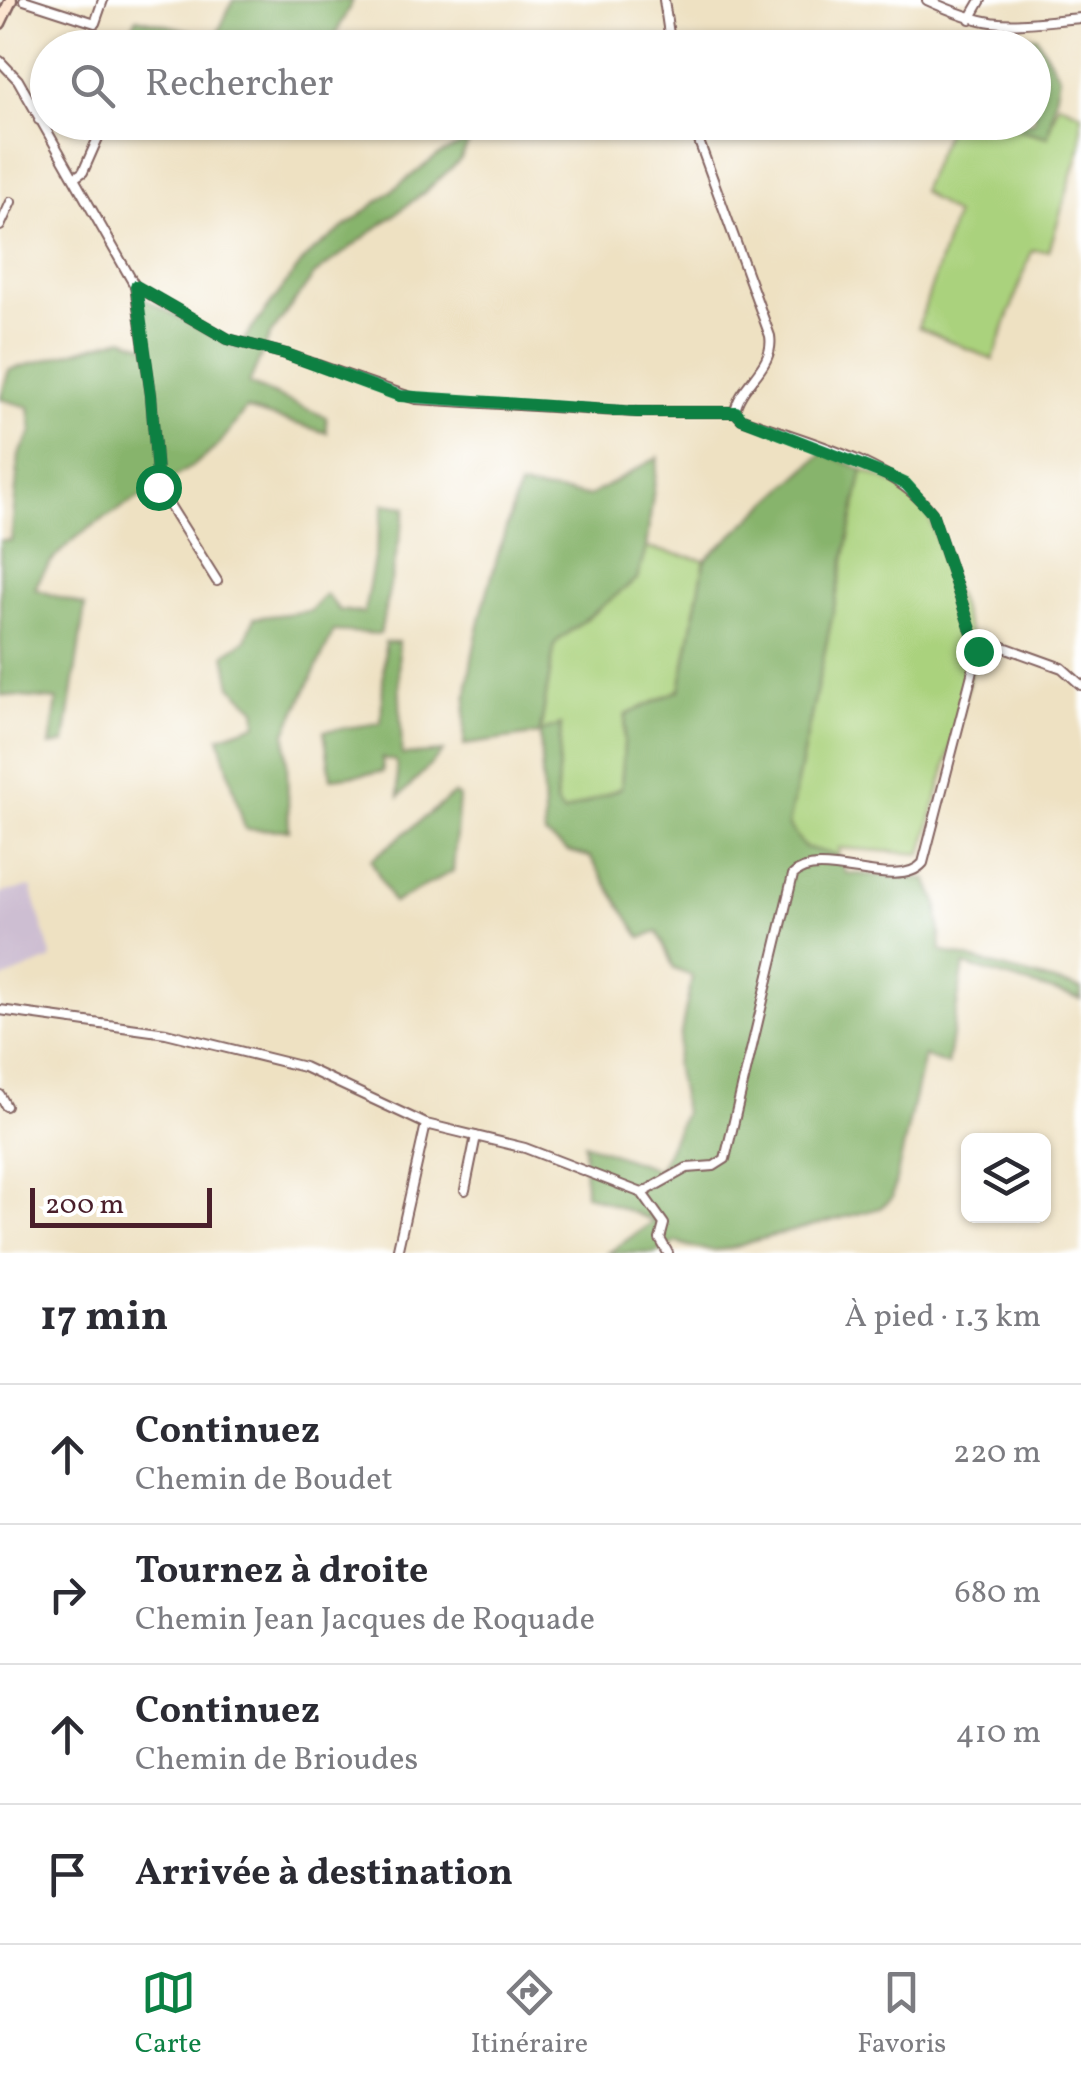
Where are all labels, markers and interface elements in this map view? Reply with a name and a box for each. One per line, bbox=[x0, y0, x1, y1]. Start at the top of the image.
search box bbox=[30, 30, 1051, 140]
icon: search bbox=[65, 58, 120, 113]
text: Rechercher bbox=[145, 59, 333, 112]
route start bbox=[136, 465, 182, 511]
route end bbox=[956, 629, 1002, 675]
map controls bbox=[961, 1133, 1051, 1223]
button: layers bbox=[961, 1133, 1051, 1223]
scale bar bbox=[30, 1183, 212, 1228]
text: 200 m bbox=[45, 1186, 124, 1225]
text: 17 min bbox=[40, 1289, 168, 1348]
text: À pied · 1.3 km bbox=[845, 1296, 1041, 1340]
text: Continuez bbox=[135, 1406, 320, 1459]
icon: ahead bbox=[40, 1427, 95, 1482]
text: 220 m bbox=[953, 1432, 1041, 1476]
text: Chemin de Boudet bbox=[135, 1459, 393, 1503]
text: Tournez à droite bbox=[135, 1546, 428, 1599]
icon: right bbox=[40, 1567, 95, 1622]
text: 680 m bbox=[955, 1572, 1041, 1616]
text: Chemin Jean Jacques de Roquade bbox=[135, 1599, 595, 1643]
text: Continuez bbox=[135, 1686, 320, 1739]
icon: ahead bbox=[40, 1707, 95, 1762]
text: 410 m bbox=[956, 1712, 1041, 1756]
text: Chemin de Brioudes bbox=[135, 1739, 418, 1783]
icon: arrive bbox=[40, 1847, 95, 1902]
text: Arrivée à destination bbox=[135, 1848, 513, 1901]
tab: Carte bbox=[135, 1965, 201, 2064]
tab: Itinéraire bbox=[471, 1965, 588, 2064]
tab: Favoris bbox=[857, 1965, 946, 2064]

